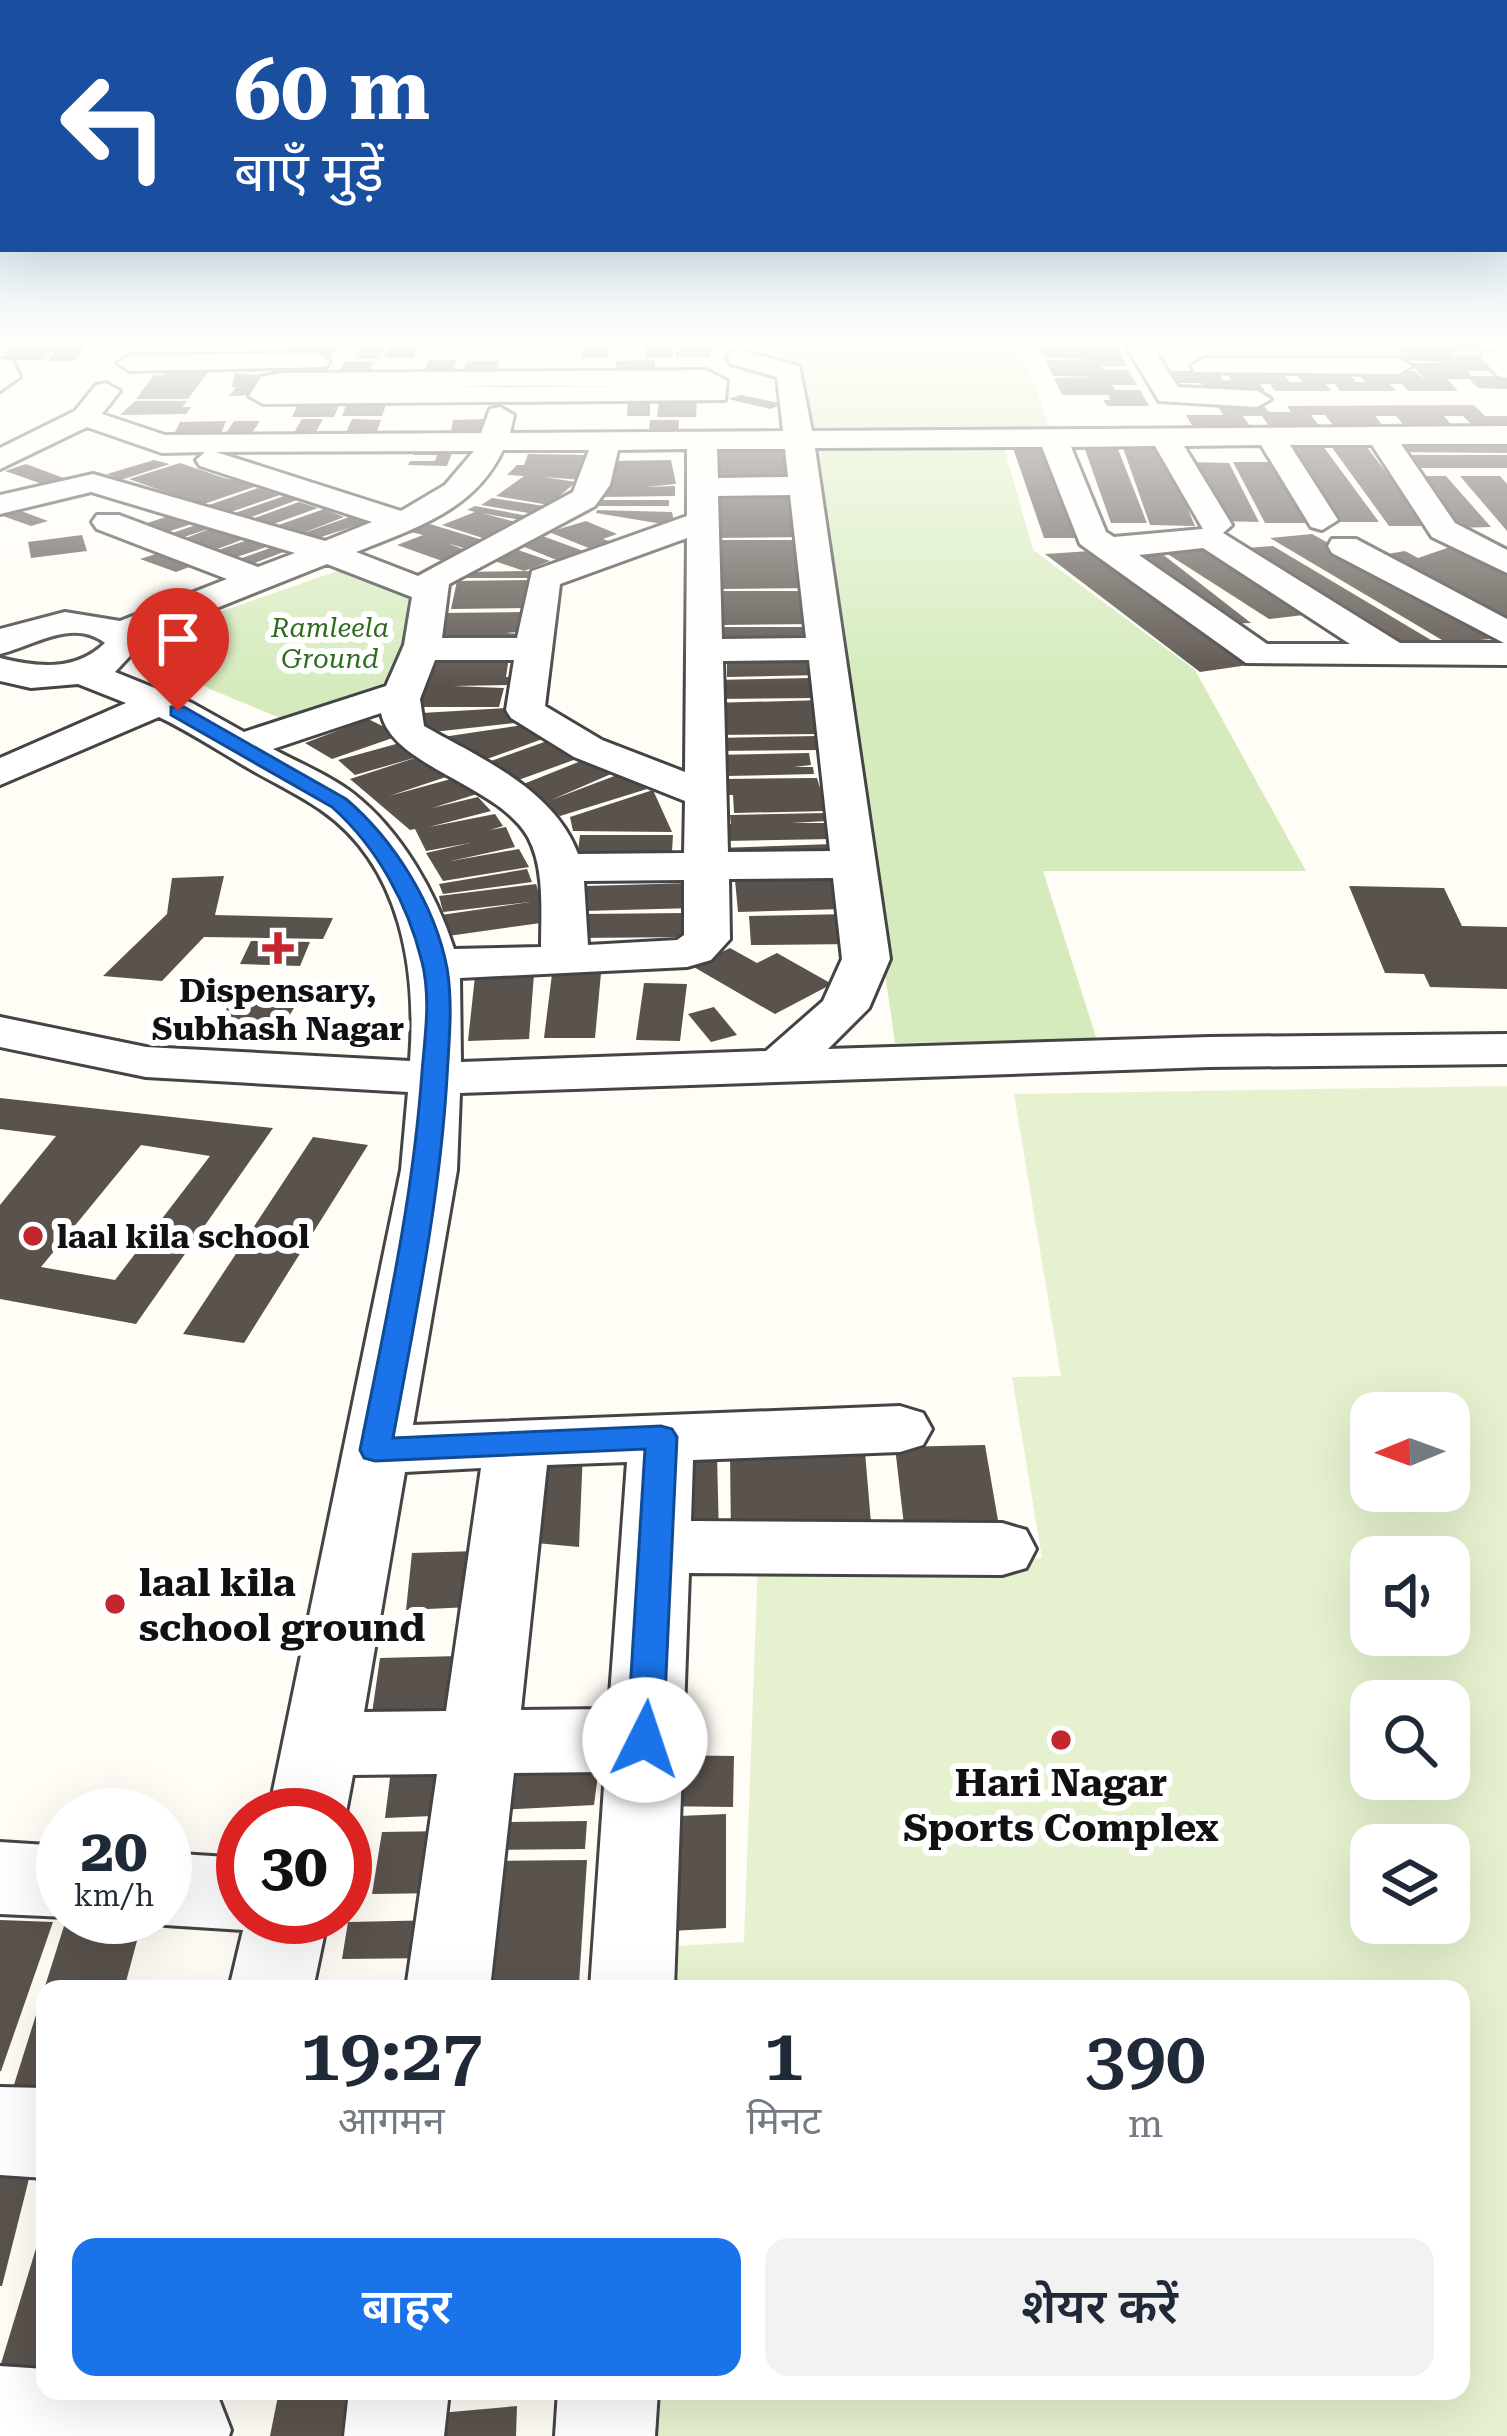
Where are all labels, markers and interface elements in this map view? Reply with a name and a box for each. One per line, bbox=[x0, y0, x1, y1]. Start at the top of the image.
text: 60 m bbox=[234, 41, 430, 139]
icon: left bbox=[36, 48, 192, 204]
text: बाएँ मुड़ें bbox=[234, 141, 384, 204]
pin bbox=[127, 588, 229, 711]
icon: arrive bbox=[145, 606, 211, 672]
park label: Ramleela Ground bbox=[270, 612, 389, 675]
marker: Dispensary, Subhash Nagar bbox=[262, 932, 294, 964]
place label: Dispensary, Subhash Nagar bbox=[152, 971, 404, 1048]
place label: laal kila school bbox=[57, 1217, 310, 1256]
marker: laal kila school bbox=[20, 1223, 46, 1249]
north arrow bbox=[1350, 1392, 1470, 1512]
map controls bbox=[1350, 1392, 1470, 1944]
button: sound bbox=[1350, 1536, 1470, 1656]
place label: laal kila school ground bbox=[139, 1560, 425, 1651]
marker: laal kila school ground bbox=[102, 1591, 128, 1617]
position arrow bbox=[582, 1677, 708, 1803]
button: search bbox=[1350, 1680, 1470, 1800]
marker: Hari Nagar Sports Complex bbox=[1048, 1727, 1074, 1753]
place label: Hari Nagar Sports Complex bbox=[903, 1760, 1219, 1851]
speed limit sign: 30 bbox=[216, 1788, 372, 1944]
text: 20 bbox=[80, 1815, 148, 1886]
button: layers bbox=[1350, 1824, 1470, 1944]
text: km/h bbox=[74, 1878, 154, 1913]
text: 19:27 bbox=[300, 2013, 482, 2098]
text: 1 bbox=[764, 2013, 804, 2098]
text: 390 bbox=[1085, 2016, 1206, 2101]
text: आगमन bbox=[338, 2098, 445, 2144]
text: मिनट bbox=[746, 2098, 821, 2144]
text: m bbox=[1128, 2101, 1163, 2147]
button: बाहर bbox=[72, 2238, 741, 2376]
button: शेयर करें bbox=[765, 2238, 1434, 2376]

